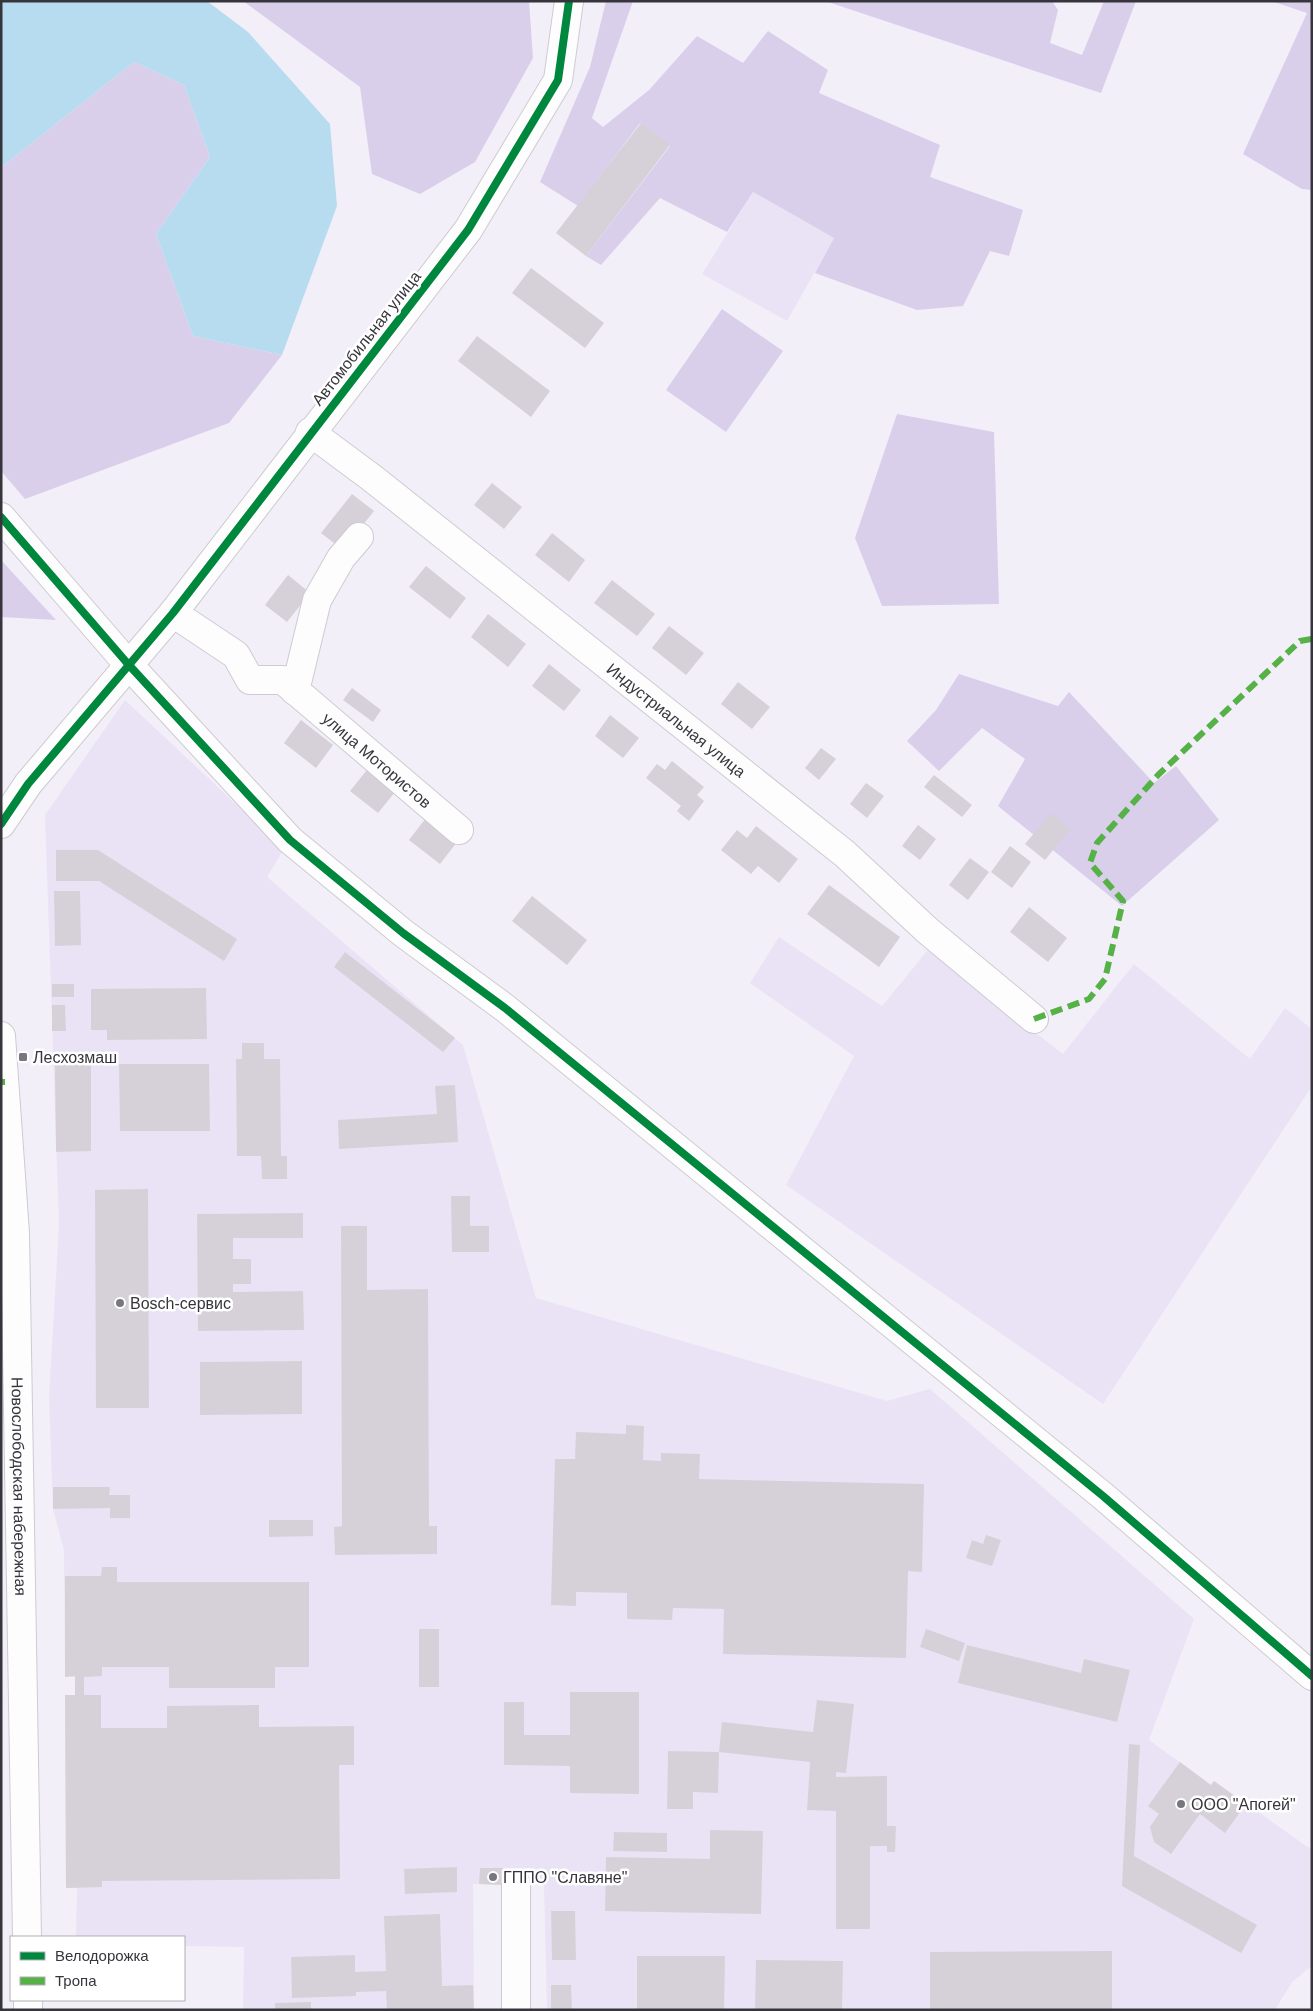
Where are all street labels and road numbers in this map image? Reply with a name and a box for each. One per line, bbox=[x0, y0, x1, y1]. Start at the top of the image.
street label: Автомобильная улица bbox=[309, 268, 424, 409]
street label: Индустриальная улица bbox=[603, 660, 749, 781]
street label: улица Мотористов bbox=[319, 710, 434, 811]
street label: Новослободская набережная bbox=[8, 1377, 29, 1596]

